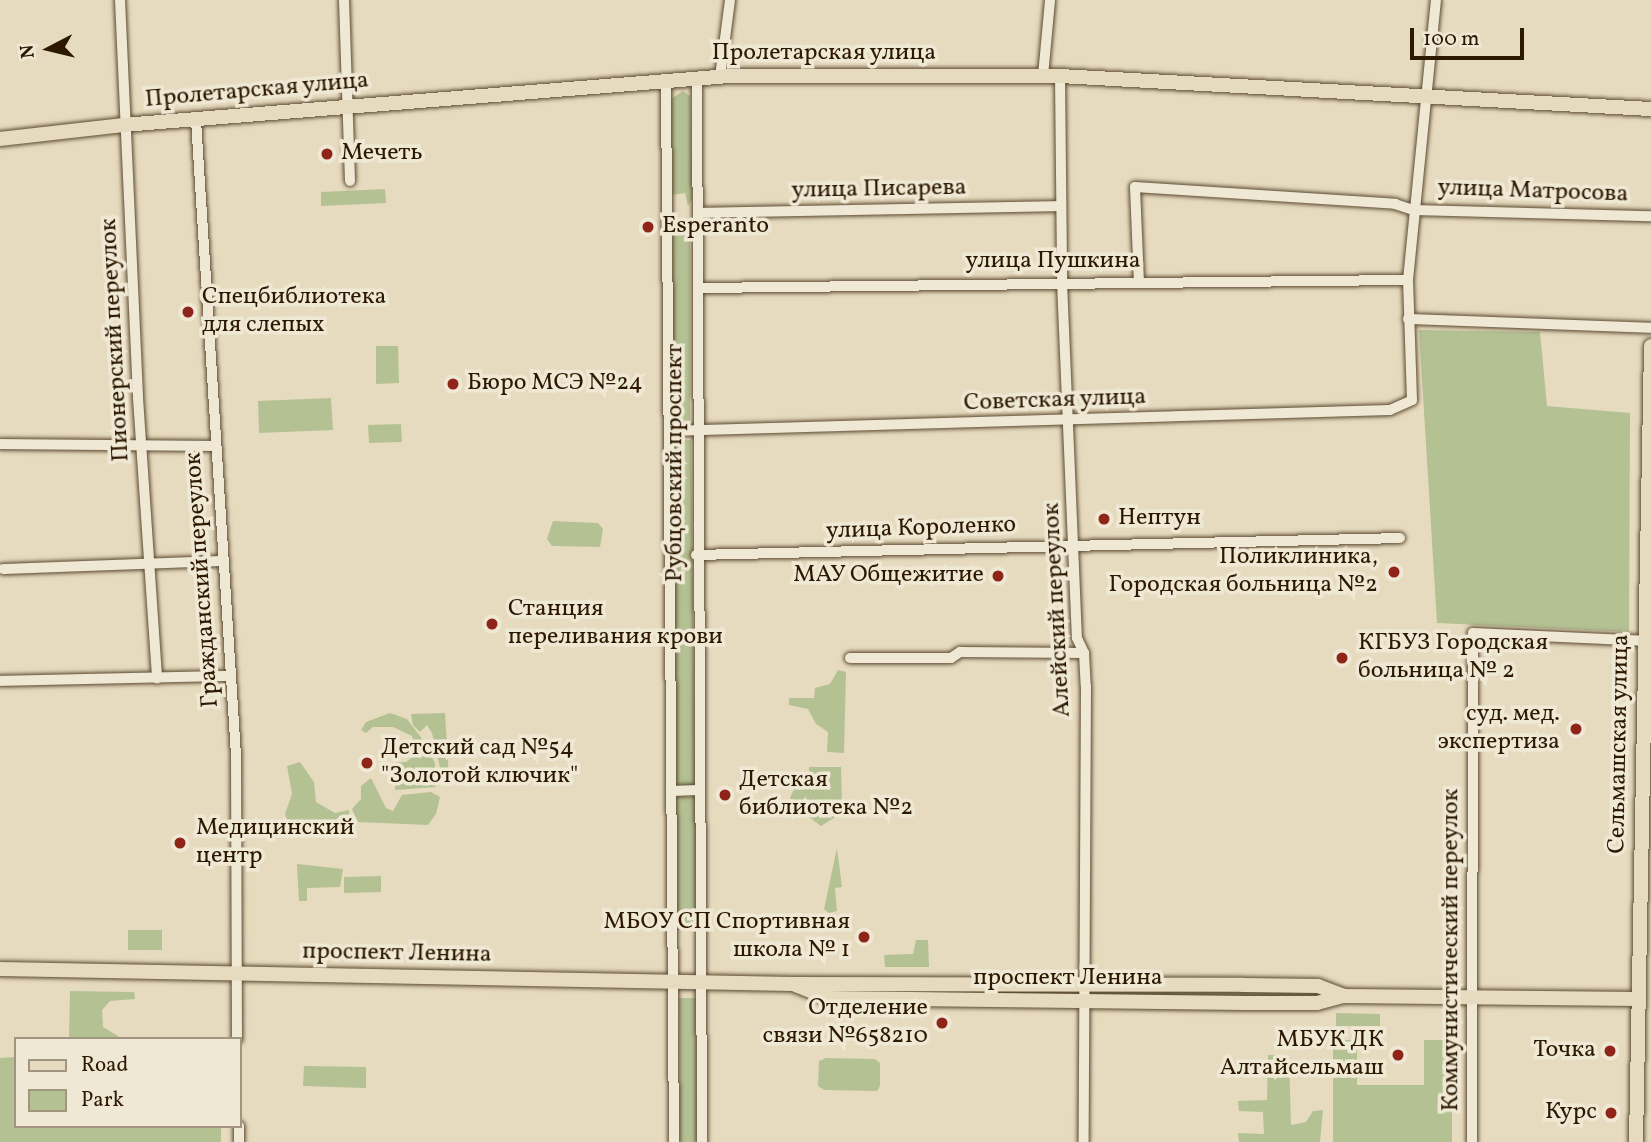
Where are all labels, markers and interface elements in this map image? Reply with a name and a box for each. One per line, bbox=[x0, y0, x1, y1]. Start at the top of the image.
north arrow bbox=[14, 14, 84, 84]
scale bar bbox=[1413, 14, 1527, 58]
text: 100 m bbox=[1423, 25, 1480, 54]
street label: Пролетарская улица bbox=[711, 40, 937, 68]
text: N bbox=[14, 43, 42, 60]
street label: Пролетарская улица bbox=[144, 67, 370, 115]
place label: Мечеть bbox=[341, 140, 423, 168]
marker: Мечеть bbox=[319, 146, 335, 162]
street label: улица Писарева bbox=[791, 174, 967, 206]
street label: улица Матросова bbox=[1437, 174, 1629, 210]
place label: Esperanto bbox=[662, 213, 769, 241]
street label: Пионерский переулок bbox=[95, 218, 137, 462]
marker: Esperanto bbox=[640, 219, 656, 235]
street label: улица Пушкина bbox=[965, 248, 1141, 276]
place label: Спецбиблиотека для слепых bbox=[202, 284, 386, 340]
marker: Спецбиблиотека для слепых bbox=[180, 304, 196, 320]
street label: Рубцовский проспект bbox=[662, 344, 690, 582]
place label: Бюро МСЭ №24 bbox=[467, 370, 643, 398]
marker: Бюро МСЭ №24 bbox=[445, 376, 461, 392]
street label: Советская улица bbox=[963, 383, 1147, 419]
street label: Гражданский переулок bbox=[180, 451, 226, 709]
street label: Алейский переулок bbox=[1038, 502, 1078, 718]
place label: Нептун bbox=[1118, 505, 1201, 533]
street label: улица Короленко bbox=[825, 511, 1017, 547]
marker: Нептун bbox=[1096, 511, 1112, 527]
place label: Поликлиника, Городская больница №2 bbox=[1109, 544, 1378, 600]
place label: МАУ Общежитие bbox=[792, 562, 984, 590]
marker: Поликлиника, Городская больница №2 bbox=[1384, 562, 1404, 582]
marker: МАУ Общежитие bbox=[990, 568, 1006, 584]
place label: Станция переливания крови bbox=[508, 596, 723, 652]
marker: Станция переливания крови bbox=[482, 614, 502, 634]
place label: КГБУЗ Городская больница № 2 bbox=[1358, 630, 1548, 686]
street label: Сельмашская улица bbox=[1604, 634, 1636, 854]
marker: КГБУЗ Городская больница № 2 bbox=[1332, 648, 1352, 668]
place label: суд. мед. экспертиза bbox=[1438, 701, 1560, 757]
marker: суд. мед. экспертиза bbox=[1566, 719, 1586, 739]
place label: Детский сад №54 "Золотой ключик" bbox=[381, 735, 578, 791]
marker: Детский сад №54 "Золотой ключик" bbox=[359, 755, 375, 771]
place label: Детская библиотека №2 bbox=[739, 767, 913, 823]
marker: Детская библиотека №2 bbox=[717, 787, 733, 803]
street label: Коммунистический переулок bbox=[1438, 789, 1466, 1111]
place label: Медицинский центр bbox=[196, 815, 354, 871]
marker: Медицинский центр bbox=[170, 833, 190, 853]
place label: МБОУ СП Спортивная школа № 1 bbox=[603, 909, 850, 965]
marker: МБОУ СП Спортивная школа № 1 bbox=[856, 929, 872, 945]
street label: проспект Ленина bbox=[302, 938, 492, 970]
street label: проспект Ленина bbox=[973, 965, 1163, 993]
place label: Отделение связи №658210 bbox=[762, 995, 928, 1051]
marker: Отделение связи №658210 bbox=[934, 1015, 950, 1031]
place label: МБУК ДК Алтайсельмаш bbox=[1220, 1027, 1384, 1083]
legend bbox=[14, 1037, 242, 1128]
place label: Точка bbox=[1533, 1037, 1596, 1065]
marker: Точка bbox=[1602, 1043, 1618, 1059]
marker: МБУК ДК Алтайсельмаш bbox=[1390, 1047, 1406, 1063]
text: Road bbox=[81, 1051, 128, 1080]
text: Park bbox=[81, 1086, 124, 1115]
place label: Курс bbox=[1545, 1099, 1597, 1127]
marker: Курс bbox=[1603, 1105, 1619, 1121]

